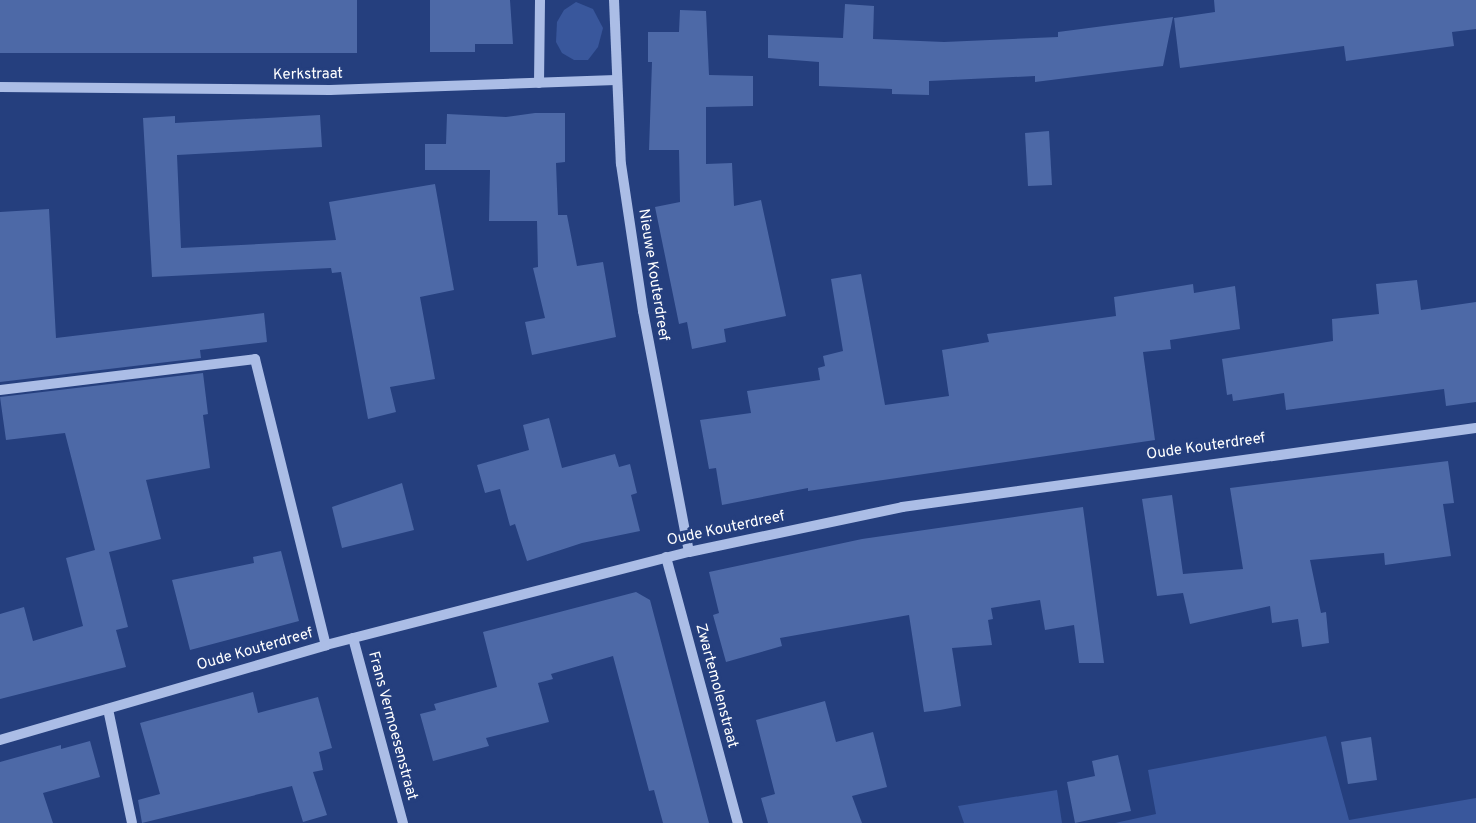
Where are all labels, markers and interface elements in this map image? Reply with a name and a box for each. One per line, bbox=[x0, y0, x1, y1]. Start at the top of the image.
street label: Kerkstraat bbox=[273, 65, 343, 85]
street label: Nieuwe Kouterdreef bbox=[634, 208, 672, 342]
street label: Oude Kouterdreef bbox=[1145, 430, 1267, 464]
street label: Oude Kouterdreef bbox=[665, 508, 787, 550]
street label: Zwartemolenstraat bbox=[691, 622, 741, 750]
street label: Oude Kouterdreef bbox=[195, 625, 315, 675]
street label: Frans Vermoesenstraat bbox=[363, 649, 421, 803]

